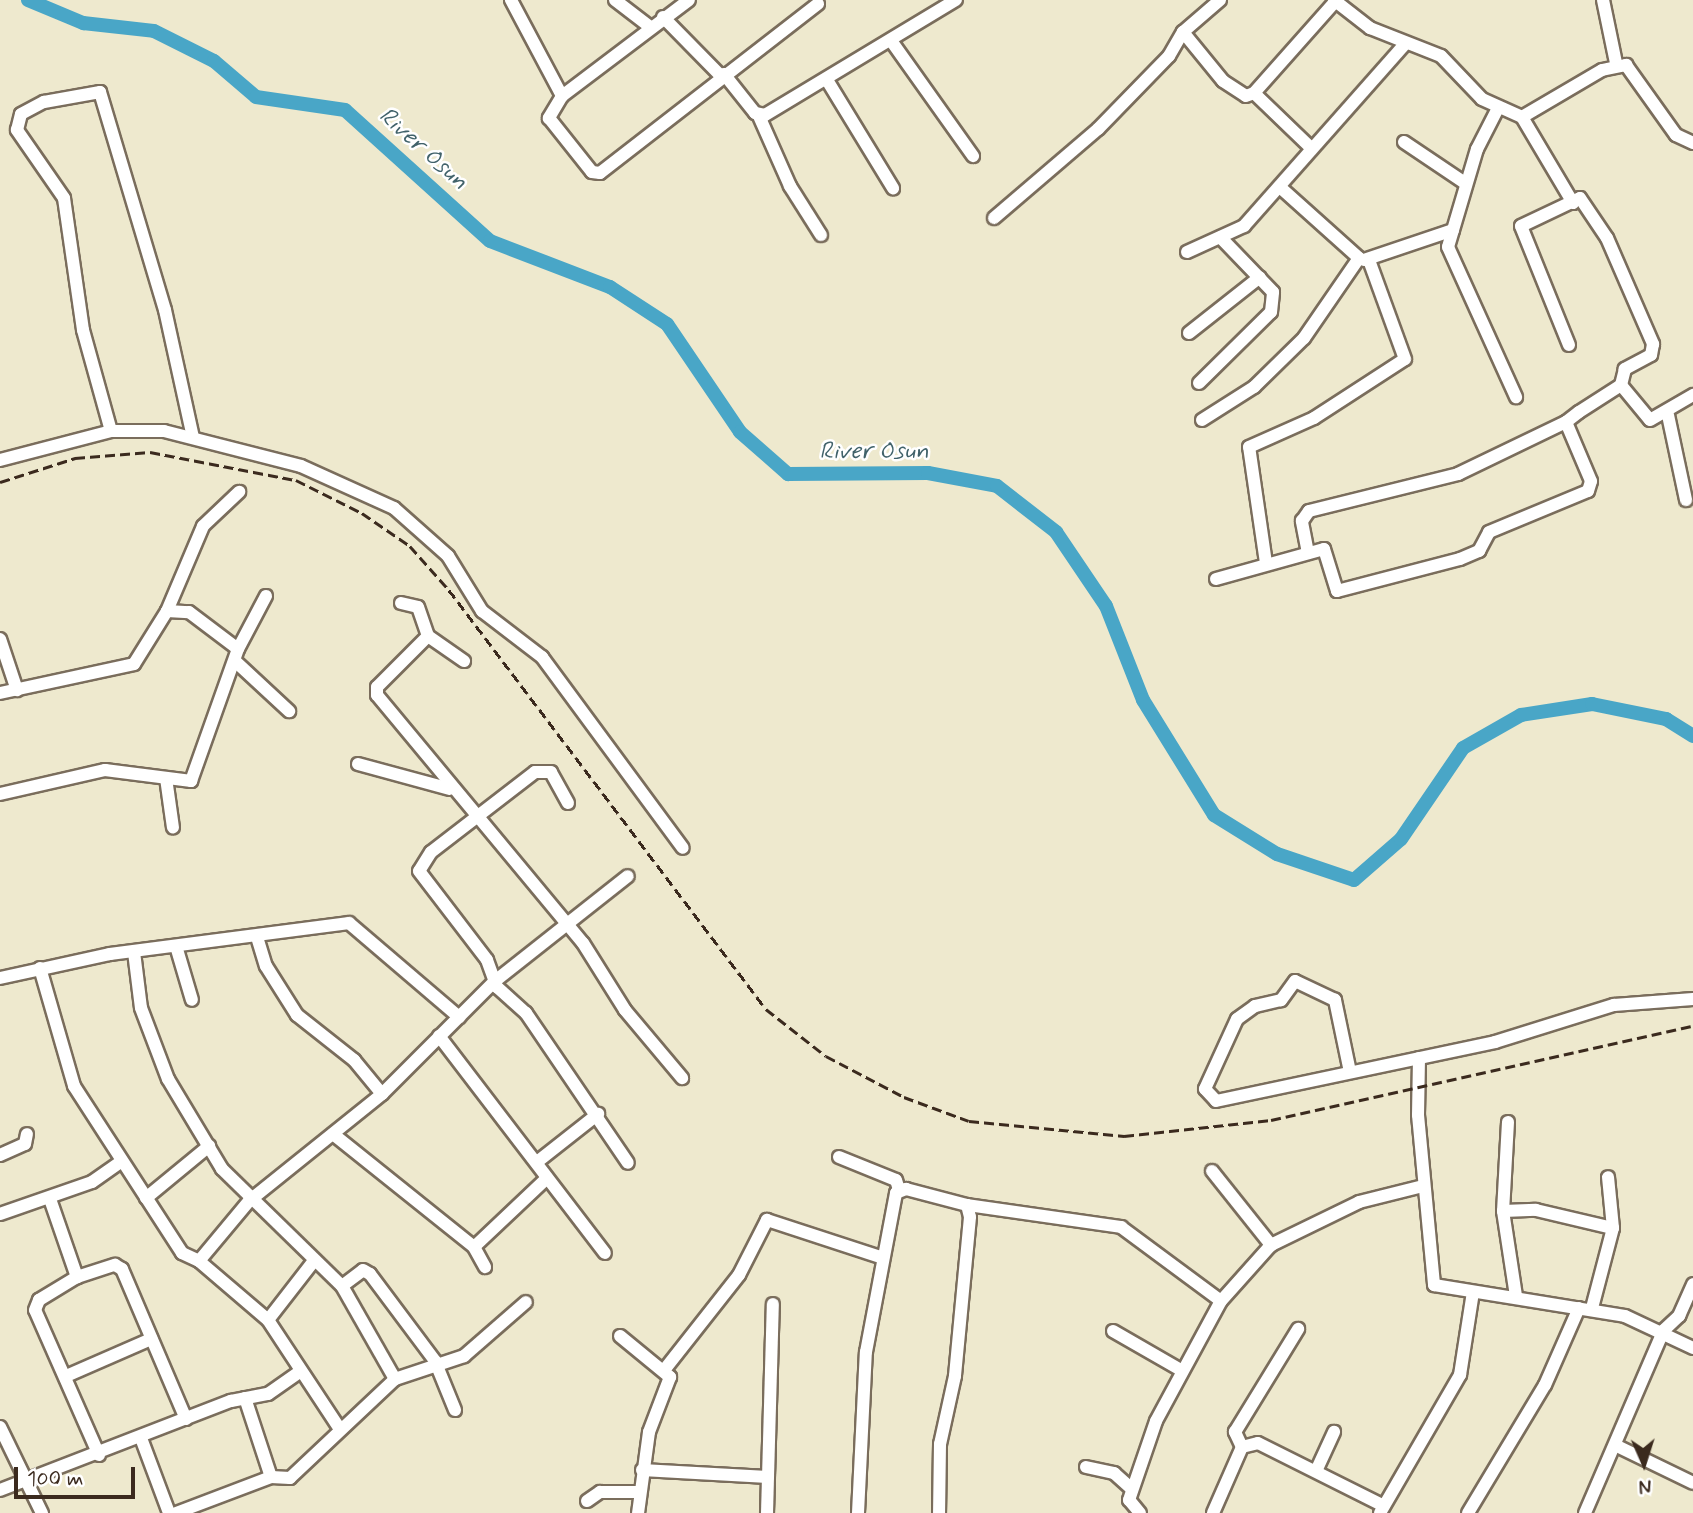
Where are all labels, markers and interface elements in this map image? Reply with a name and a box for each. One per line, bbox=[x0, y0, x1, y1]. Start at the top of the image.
water label: River Osun bbox=[373, 102, 473, 196]
water label: River Osun bbox=[820, 438, 928, 466]
north arrow bbox=[1609, 1429, 1679, 1499]
scale bar bbox=[18, 1454, 138, 1498]
text: 100 m bbox=[27, 1465, 83, 1493]
text: N bbox=[1638, 1473, 1652, 1498]

